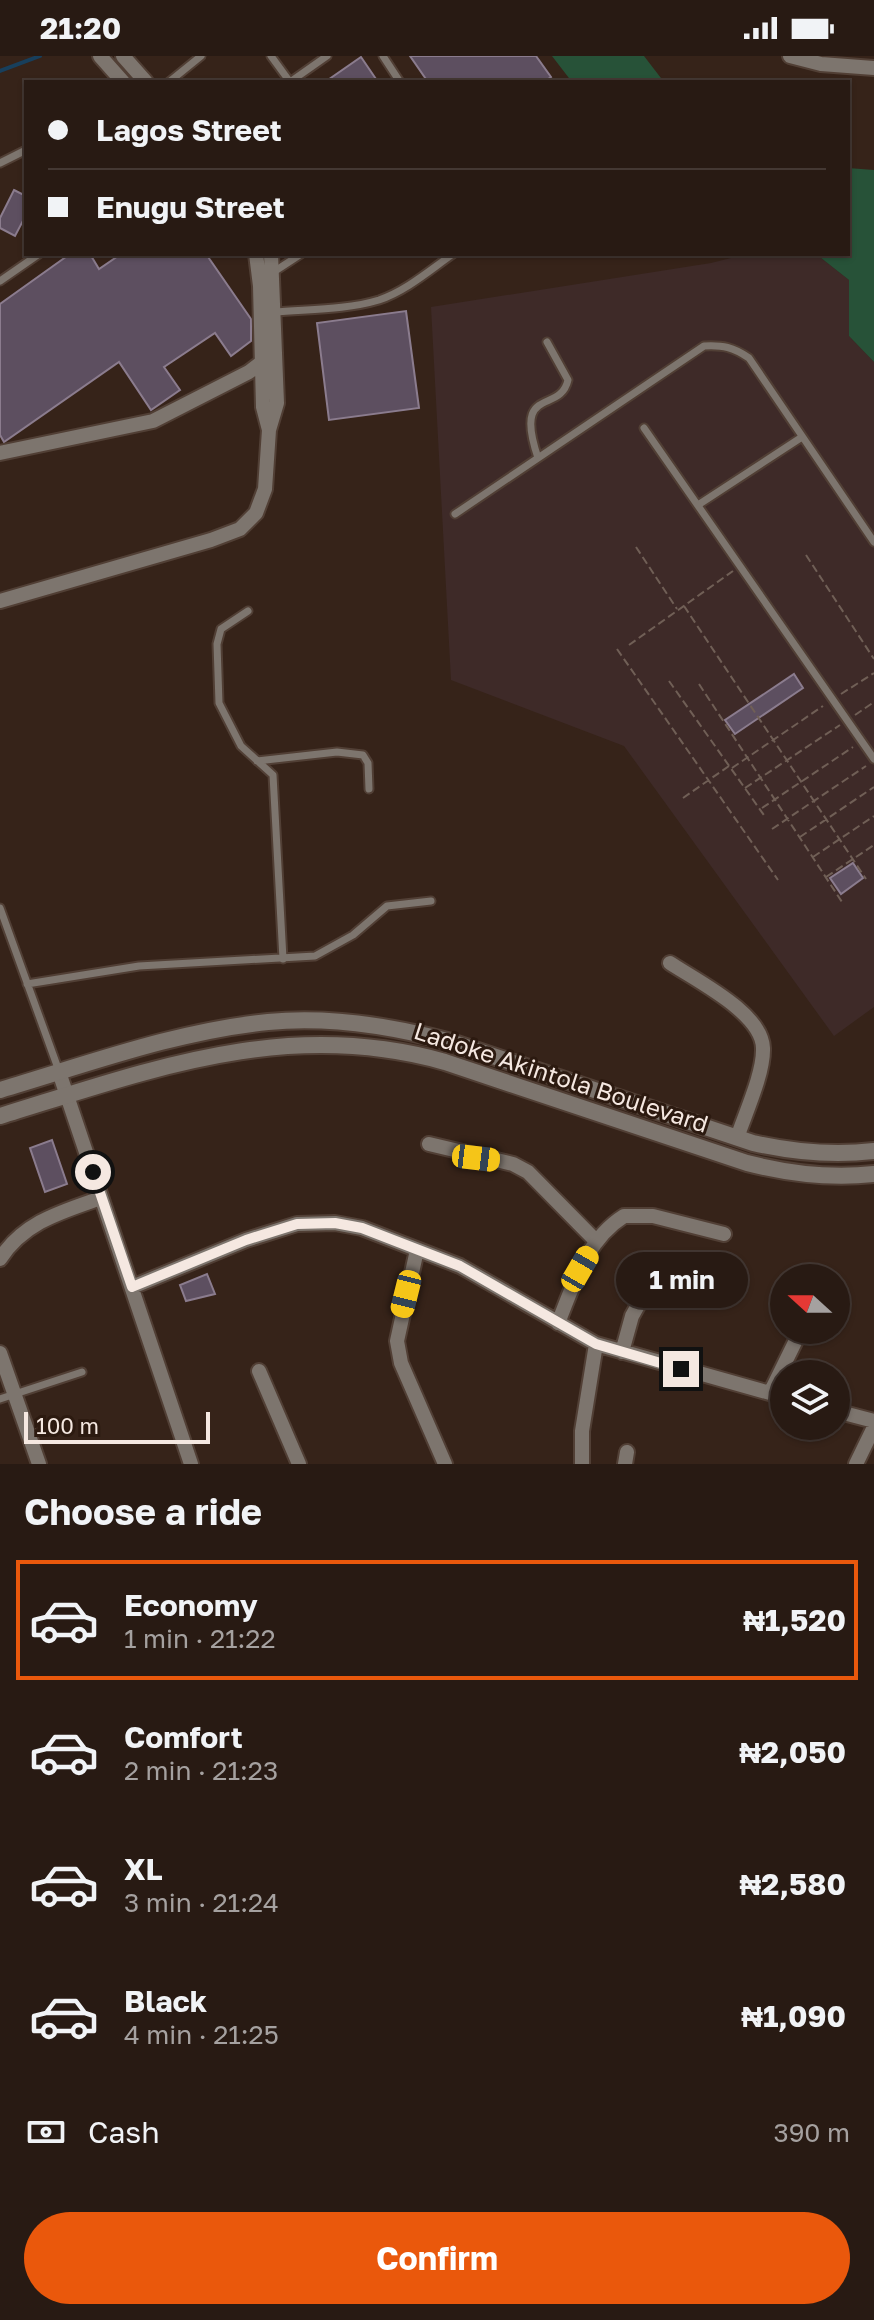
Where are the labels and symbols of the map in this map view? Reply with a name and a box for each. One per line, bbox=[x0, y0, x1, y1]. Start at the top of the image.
street label: Ladoke Akintola Boulevard bbox=[411, 1015, 712, 1138]
car bbox=[451, 1143, 501, 1173]
route start bbox=[75, 1154, 111, 1190]
car bbox=[558, 1242, 602, 1296]
callout: 1 min bbox=[615, 1253, 747, 1309]
north arrow bbox=[770, 1264, 850, 1344]
car bbox=[389, 1268, 423, 1320]
route end bbox=[663, 1351, 699, 1387]
scale bar bbox=[24, 1408, 210, 1444]

